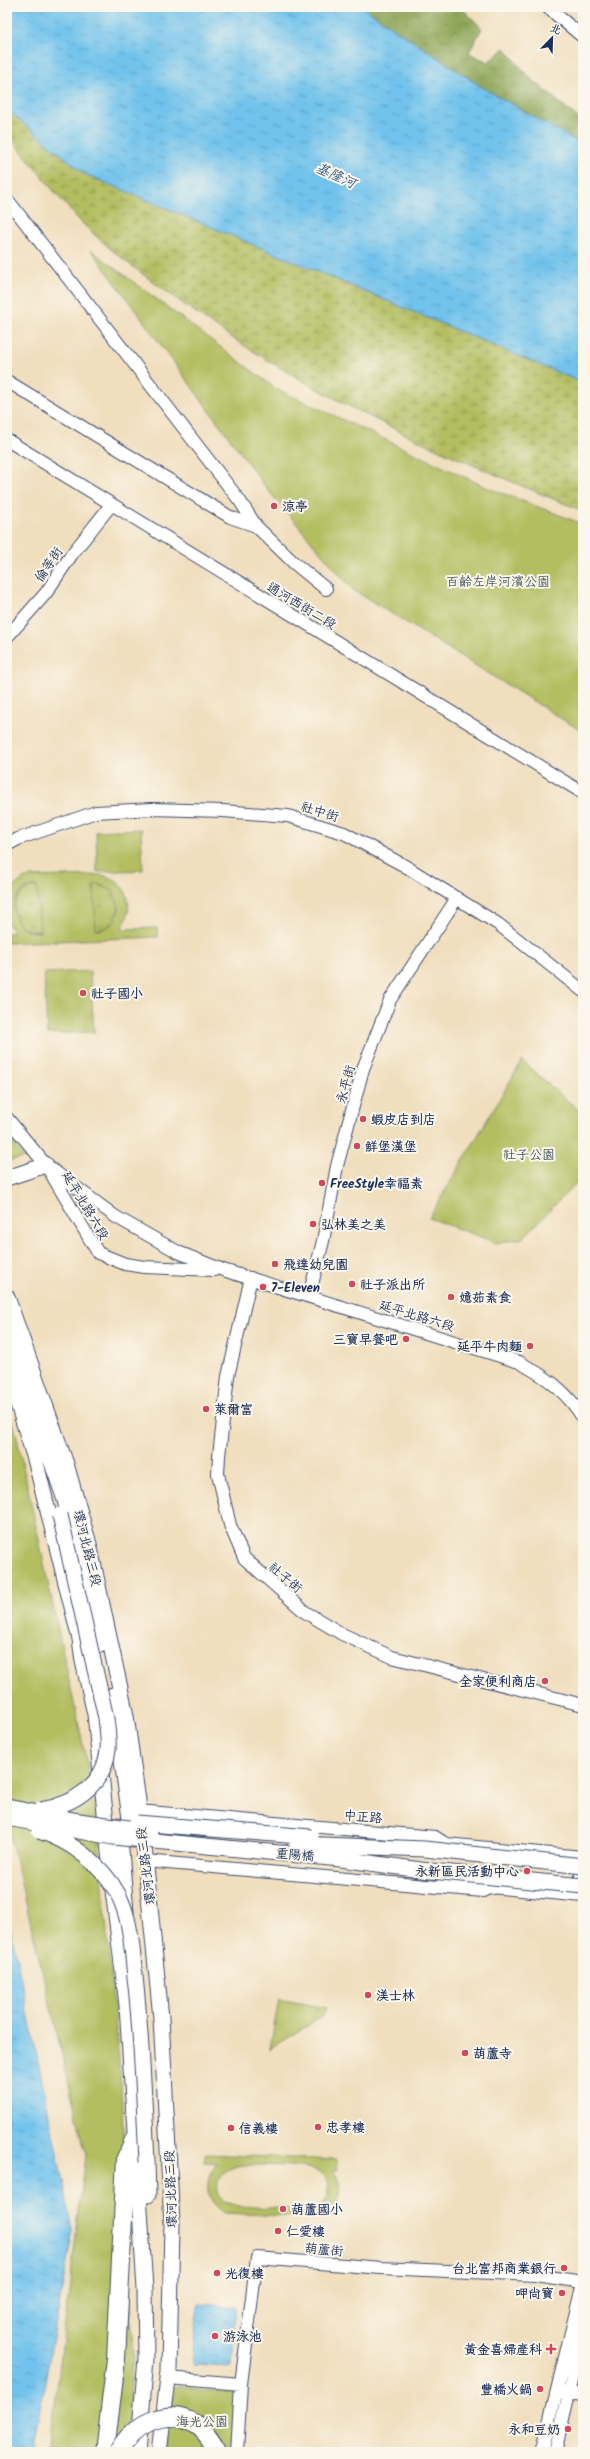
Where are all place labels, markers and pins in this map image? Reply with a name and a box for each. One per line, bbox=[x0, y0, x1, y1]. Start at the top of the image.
place label: 涼亭 bbox=[282, 497, 308, 518]
marker: 涼亭 bbox=[269, 501, 279, 511]
place label: 社子國小 bbox=[91, 984, 143, 1005]
marker: 社子國小 bbox=[78, 988, 88, 998]
place label: 蝦皮店到店 bbox=[371, 1110, 436, 1131]
marker: 蝦皮店到店 bbox=[358, 1114, 368, 1124]
place label: 鮮堡漢堡 bbox=[365, 1137, 417, 1158]
marker: 鮮堡漢堡 bbox=[352, 1141, 362, 1151]
place label: FreeStyle幸福素 bbox=[330, 1174, 423, 1195]
marker: FreeStyle幸福素 bbox=[317, 1178, 327, 1188]
place label: 弘林美之美 bbox=[321, 1215, 386, 1236]
marker: 弘林美之美 bbox=[308, 1219, 318, 1229]
place label: 飛達幼兒園 bbox=[283, 1255, 348, 1276]
marker: 飛達幼兒園 bbox=[270, 1259, 280, 1269]
place label: 社子派出所 bbox=[360, 1275, 425, 1296]
place label: 7-Eleven bbox=[271, 1278, 320, 1299]
marker: 社子派出所 bbox=[347, 1279, 357, 1289]
marker: 7-Eleven bbox=[258, 1282, 268, 1292]
place label: 嬑茹素食 bbox=[459, 1288, 511, 1309]
marker: 嬑茹素食 bbox=[446, 1292, 456, 1302]
place label: 三寶早餐吧 bbox=[333, 1330, 398, 1351]
marker: 三寶早餐吧 bbox=[401, 1334, 411, 1344]
place label: 延平牛肉麵 bbox=[457, 1337, 522, 1358]
marker: 延平牛肉麵 bbox=[525, 1341, 535, 1351]
place label: 萊爾富 bbox=[214, 1400, 253, 1421]
marker: 萊爾富 bbox=[201, 1404, 211, 1414]
place label: 全家便利商店 bbox=[459, 1672, 537, 1693]
marker: 全家便利商店 bbox=[540, 1676, 550, 1686]
place label: 永新區民活動中心 bbox=[415, 1862, 519, 1883]
marker: 永新區民活動中心 bbox=[522, 1866, 532, 1876]
place label: 渼士林 bbox=[376, 1986, 415, 2007]
marker: 渼士林 bbox=[363, 1990, 373, 2000]
place label: 葫蘆寺 bbox=[473, 2044, 512, 2065]
marker: 葫蘆寺 bbox=[460, 2048, 470, 2058]
place label: 忠孝樓 bbox=[326, 2118, 365, 2139]
place label: 信義樓 bbox=[239, 2119, 278, 2140]
marker: 忠孝樓 bbox=[313, 2122, 323, 2132]
marker: 信義樓 bbox=[226, 2123, 236, 2133]
place label: 葫蘆國小 bbox=[291, 2200, 343, 2221]
marker: 葫蘆國小 bbox=[278, 2204, 288, 2214]
place label: 仁愛樓 bbox=[286, 2222, 325, 2243]
marker: 仁愛樓 bbox=[273, 2226, 283, 2236]
place label: 台北富邦商業銀行 bbox=[452, 2259, 556, 2280]
marker: 台北富邦商業銀行 bbox=[559, 2263, 569, 2273]
place label: 光復樓 bbox=[225, 2264, 264, 2285]
marker: 光復樓 bbox=[212, 2268, 222, 2278]
place label: 呷尚寶 bbox=[515, 2284, 554, 2305]
marker: 呷尚寶 bbox=[557, 2288, 567, 2298]
place label: 游泳池 bbox=[223, 2327, 262, 2348]
marker: 游泳池 bbox=[210, 2331, 220, 2341]
place label: 黃金喜婦產科 bbox=[464, 2340, 543, 2361]
marker: 黃金喜婦產科 bbox=[545, 2343, 557, 2355]
place label: 豐橋火鍋 bbox=[480, 2380, 532, 2401]
marker: 豐橋火鍋 bbox=[535, 2384, 545, 2394]
place label: 永和豆奶 bbox=[508, 2420, 560, 2441]
marker: 永和豆奶 bbox=[563, 2424, 573, 2434]

